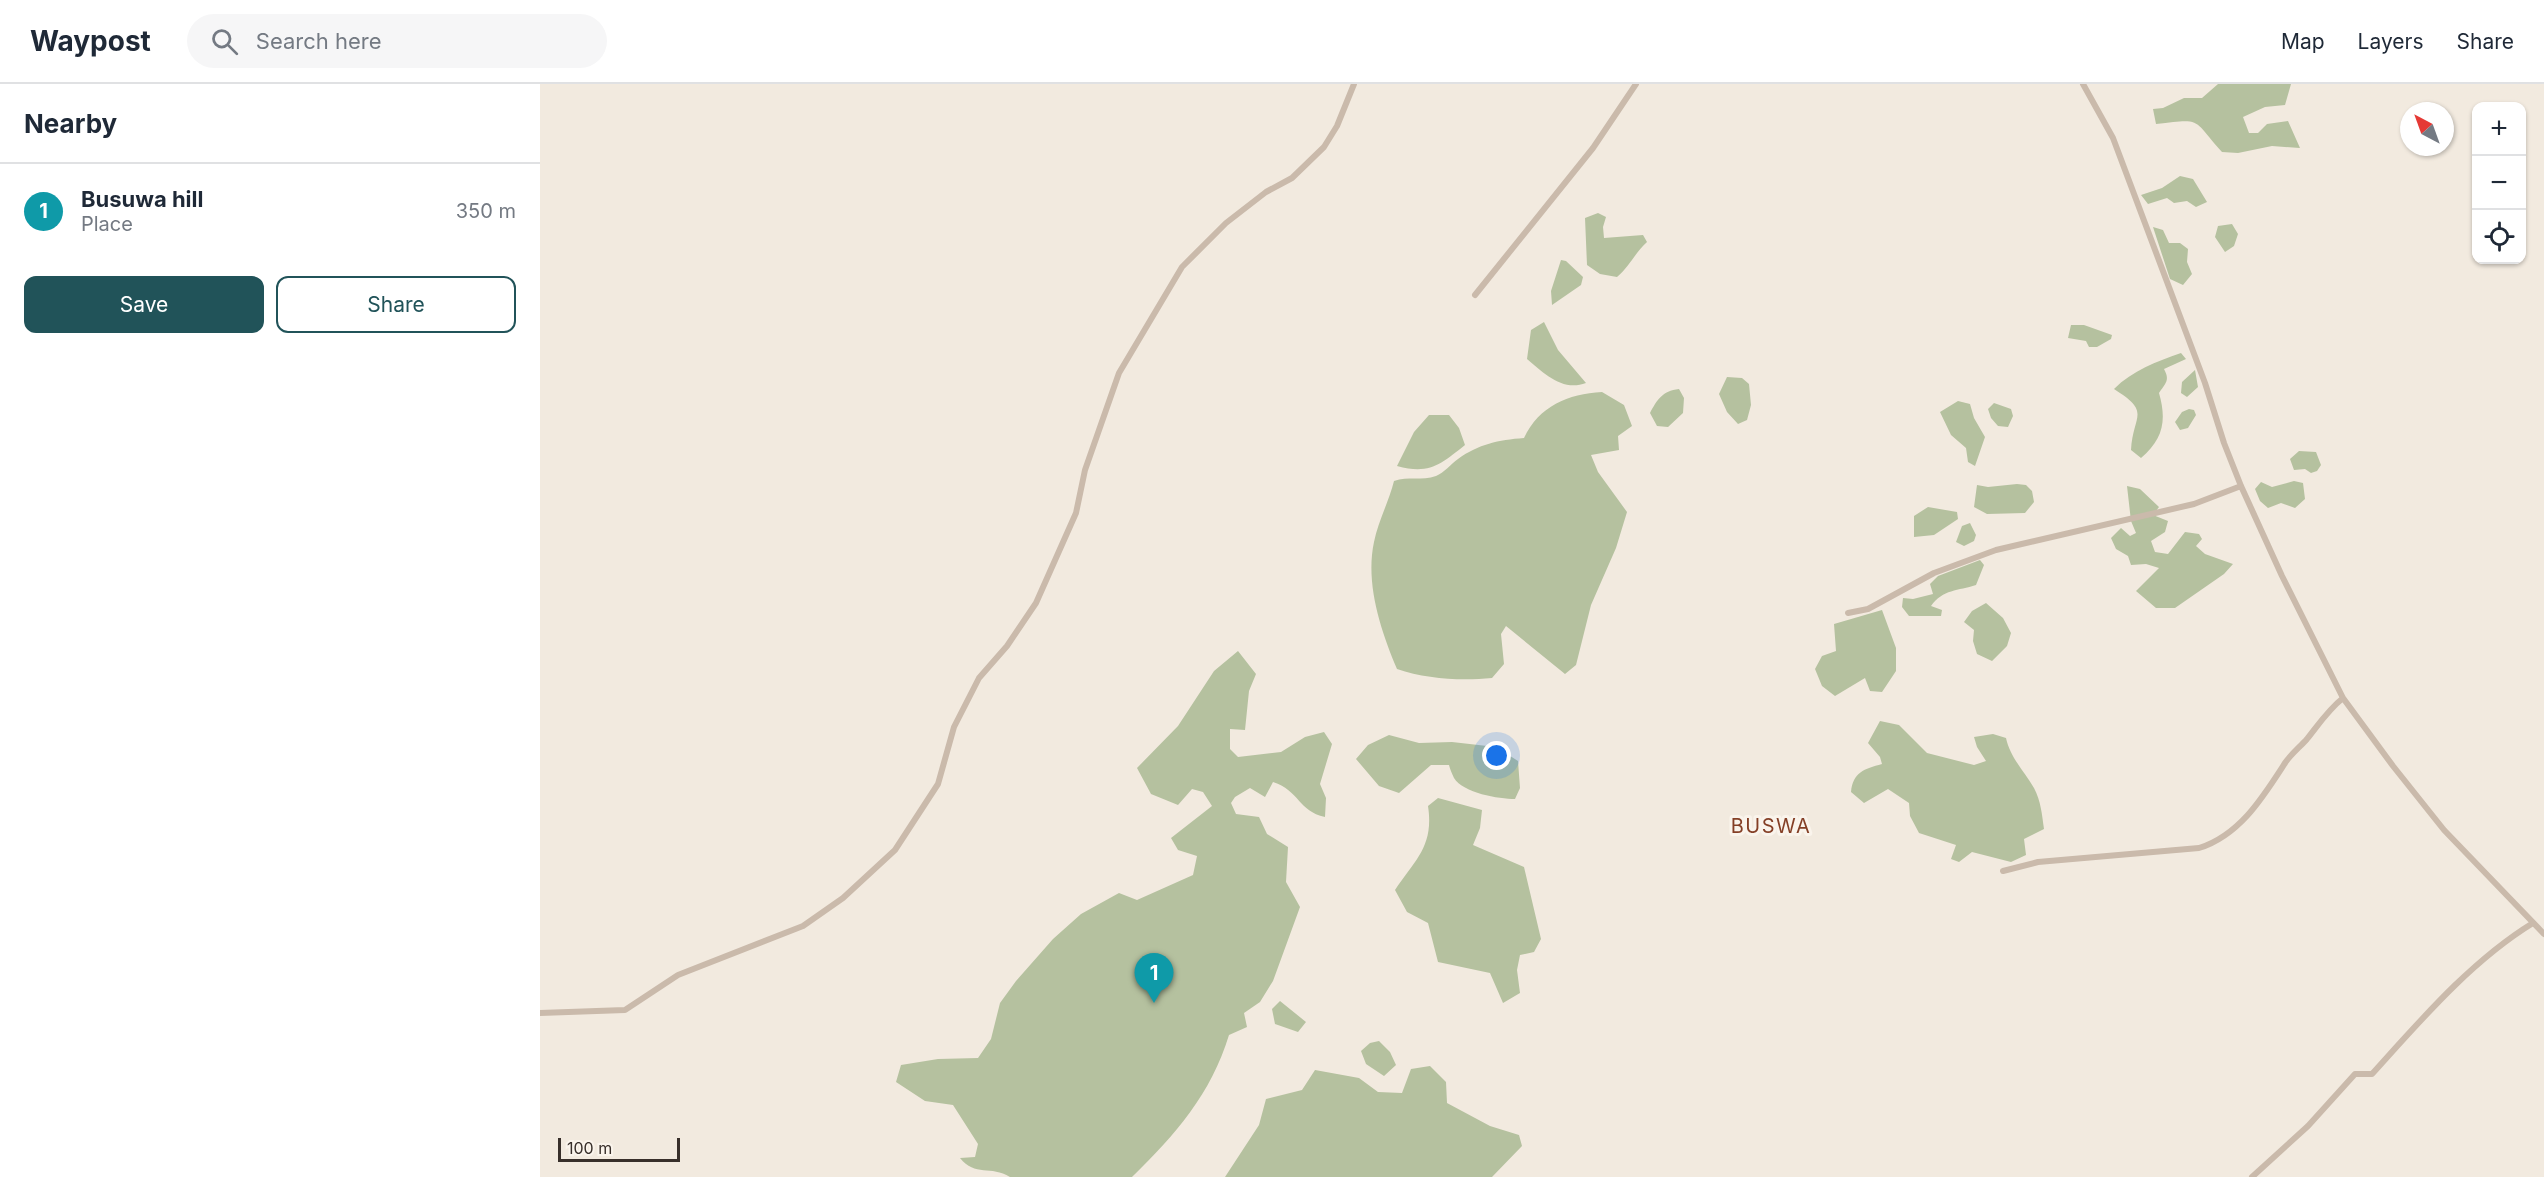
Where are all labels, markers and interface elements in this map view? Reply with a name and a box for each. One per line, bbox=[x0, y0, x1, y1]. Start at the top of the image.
search box bbox=[187, 14, 607, 68]
text: Waypost bbox=[30, 24, 151, 58]
icon: search bbox=[208, 25, 241, 58]
text: Search here bbox=[256, 28, 382, 54]
text: Map bbox=[2281, 29, 2325, 54]
text: Layers bbox=[2358, 29, 2424, 54]
text: Share bbox=[2457, 29, 2514, 54]
north arrow bbox=[2400, 102, 2454, 156]
map controls bbox=[2472, 102, 2526, 264]
button: + bbox=[2472, 102, 2526, 156]
text: Nearby bbox=[24, 108, 117, 139]
button: − bbox=[2472, 156, 2526, 210]
text: Busuwa hill bbox=[81, 186, 203, 212]
text: 1 bbox=[39, 199, 48, 223]
text: 350 m bbox=[456, 199, 516, 223]
button: locate bbox=[2472, 210, 2526, 264]
text: Place bbox=[81, 212, 133, 236]
button: Save bbox=[24, 276, 264, 333]
button: Share bbox=[276, 276, 516, 333]
your location bbox=[1482, 741, 1511, 770]
district label: BUSWA bbox=[1731, 814, 1811, 838]
pin: 1 bbox=[1134, 954, 1174, 1003]
scale bar bbox=[558, 1135, 680, 1162]
text: 100 m bbox=[567, 1138, 612, 1158]

